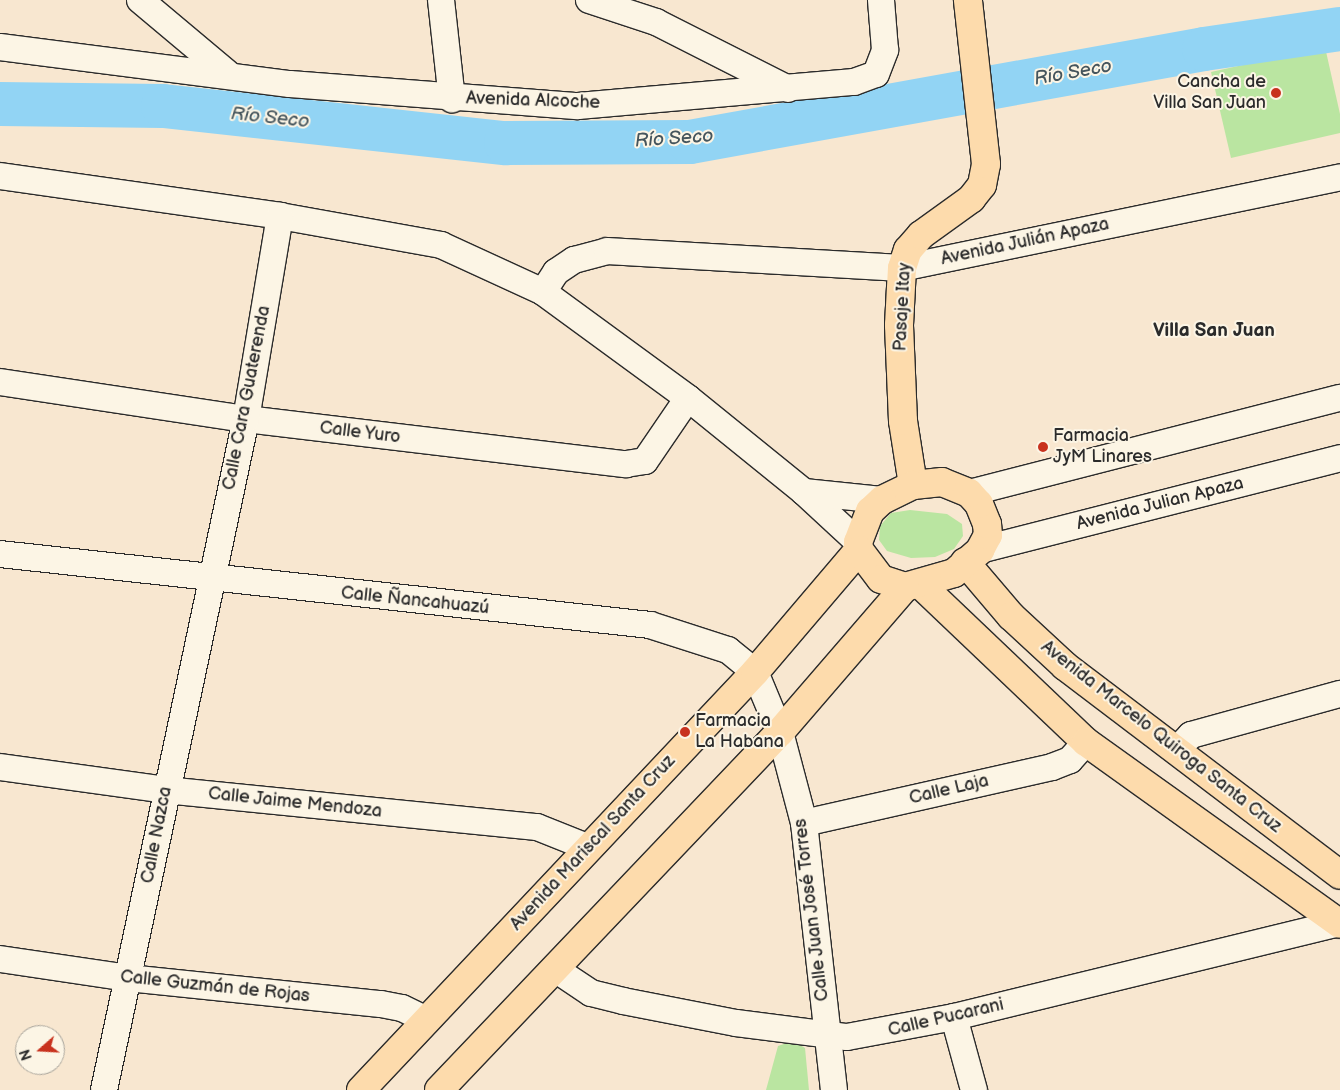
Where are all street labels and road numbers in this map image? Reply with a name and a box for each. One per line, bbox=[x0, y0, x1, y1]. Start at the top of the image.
street label: Avenida Alcoche bbox=[466, 88, 600, 114]
street label: Avenida Julián Apaza bbox=[938, 214, 1112, 270]
street label: Pasaje Itay bbox=[890, 262, 916, 352]
street label: Calle Cara Guaterenda bbox=[219, 304, 275, 492]
street label: Calle Yuro bbox=[318, 417, 402, 449]
street label: Avenida Julian Apaza bbox=[1074, 473, 1246, 535]
street label: Calle Ñancahuazú bbox=[340, 582, 490, 620]
street label: Avenida Marcelo Quiroga Santa Cruz bbox=[1036, 636, 1286, 838]
street label: Avenida Mariscal Santa Cruz bbox=[506, 751, 680, 935]
street label: Calle Laja bbox=[907, 770, 991, 810]
street label: Calle Jaime Mendoza bbox=[207, 783, 383, 823]
street label: Calle Nazca bbox=[137, 785, 177, 885]
street label: Calle Juan José Torres bbox=[790, 816, 834, 1004]
street label: Calle Guzmán de Rojas bbox=[119, 966, 311, 1008]
street label: Calle Pucarani bbox=[886, 994, 1006, 1042]

